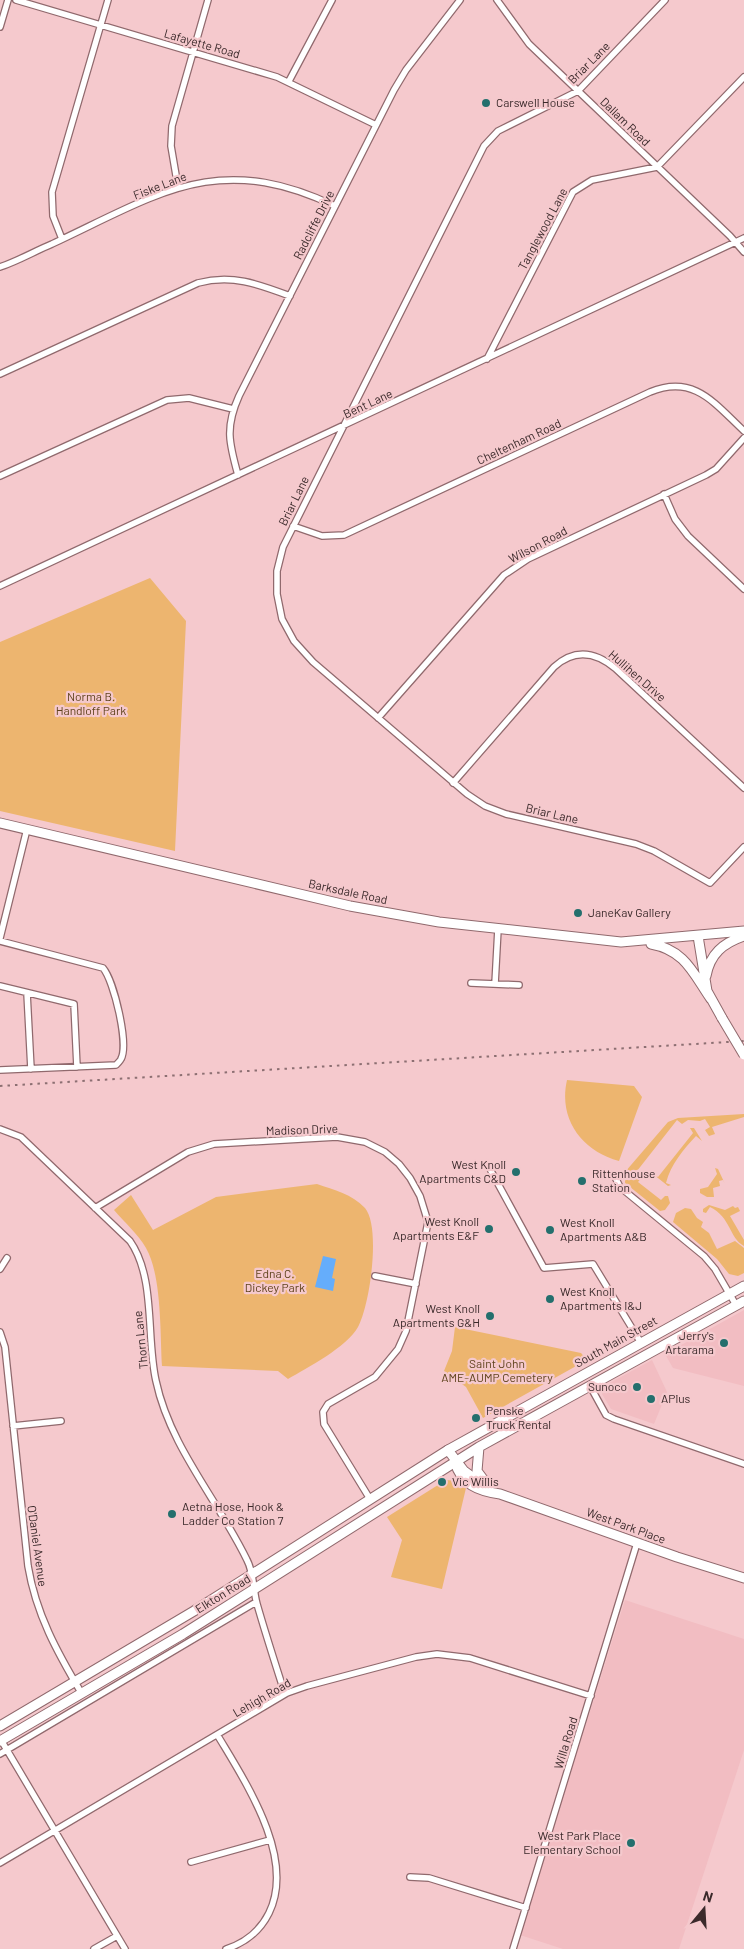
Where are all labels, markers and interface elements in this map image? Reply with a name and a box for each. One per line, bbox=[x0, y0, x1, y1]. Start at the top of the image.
street label: Lafayette Road bbox=[163, 25, 242, 61]
street label: Briar Lane bbox=[564, 38, 612, 86]
street label: Dallam Road bbox=[598, 94, 654, 149]
place label: Carswell House bbox=[496, 95, 575, 109]
marker: Carswell House bbox=[480, 97, 492, 109]
street label: Fiske Lane bbox=[131, 169, 188, 202]
street label: Tanglewood Lane bbox=[515, 185, 570, 272]
street label: Radcliffe Drive bbox=[290, 188, 337, 261]
street label: Bent Lane bbox=[341, 386, 395, 421]
street label: Cheltenham Road bbox=[474, 415, 563, 467]
street label: Briar Lane bbox=[275, 473, 311, 528]
street label: Wilson Road bbox=[506, 523, 569, 565]
street label: Hullihen Drive bbox=[606, 647, 669, 704]
park label: Norma B. Handloff Park bbox=[56, 689, 126, 717]
street label: Briar Lane bbox=[525, 800, 580, 826]
street label: Barksdale Road bbox=[307, 876, 389, 906]
place label: JaneKav Gallery bbox=[588, 905, 671, 919]
marker: JaneKav Gallery bbox=[572, 907, 584, 919]
street label: Madison Drive bbox=[266, 1121, 338, 1137]
place label: West Knoll Apartments C&D bbox=[419, 1157, 506, 1185]
marker: West Knoll Apartments C&D bbox=[510, 1166, 522, 1178]
place label: Rittenhouse Station bbox=[592, 1166, 655, 1194]
marker: Rittenhouse Station bbox=[576, 1175, 588, 1187]
place label: West Knoll Apartments E&F bbox=[393, 1214, 479, 1242]
place label: West Knoll Apartments A&B bbox=[560, 1215, 647, 1243]
marker: West Knoll Apartments E&F bbox=[483, 1223, 495, 1235]
marker: West Knoll Apartments A&B bbox=[544, 1224, 556, 1236]
park label: Edna C. Dickey Park bbox=[245, 1266, 305, 1294]
place label: West Knoll Apartments I&J bbox=[560, 1284, 642, 1312]
marker: West Knoll Apartments I&J bbox=[544, 1293, 556, 1305]
place label: West Knoll Apartments G&H bbox=[393, 1301, 480, 1329]
street label: Thorn Lane bbox=[130, 1310, 150, 1370]
marker: West Knoll Apartments G&H bbox=[484, 1310, 496, 1322]
street label: South Main Street bbox=[572, 1313, 659, 1370]
place label: Jerry's Artarama bbox=[665, 1328, 714, 1356]
marker: Jerry's Artarama bbox=[718, 1337, 730, 1349]
park label: Saint John AME-AUMP Cemetery bbox=[441, 1356, 553, 1384]
place label: Sunoco bbox=[588, 1379, 627, 1393]
marker: Sunoco bbox=[631, 1381, 643, 1393]
place label: APlus bbox=[661, 1391, 691, 1405]
marker: APlus bbox=[645, 1393, 657, 1405]
place label: Penske Truck Rental bbox=[486, 1403, 551, 1431]
marker: Penske Truck Rental bbox=[470, 1412, 482, 1424]
place label: Vic Willis bbox=[452, 1474, 499, 1488]
marker: Vic Willis bbox=[436, 1476, 448, 1488]
place label: Aetna Hose, Hook & Ladder Co Station 7 bbox=[182, 1499, 284, 1527]
street label: O'Daniel Avenue bbox=[25, 1504, 51, 1587]
street label: West Park Place bbox=[585, 1504, 668, 1546]
marker: Aetna Hose, Hook & Ladder Co Station 7 bbox=[166, 1508, 178, 1520]
street label: Elkton Road bbox=[192, 1571, 253, 1616]
street label: Lehigh Road bbox=[230, 1675, 293, 1719]
street label: Willa Road bbox=[550, 1715, 580, 1771]
place label: West Park Place Elementary School bbox=[523, 1828, 621, 1856]
marker: West Park Place Elementary School bbox=[625, 1837, 637, 1849]
north arrow bbox=[679, 1884, 729, 1934]
text: N bbox=[701, 1887, 715, 1906]

